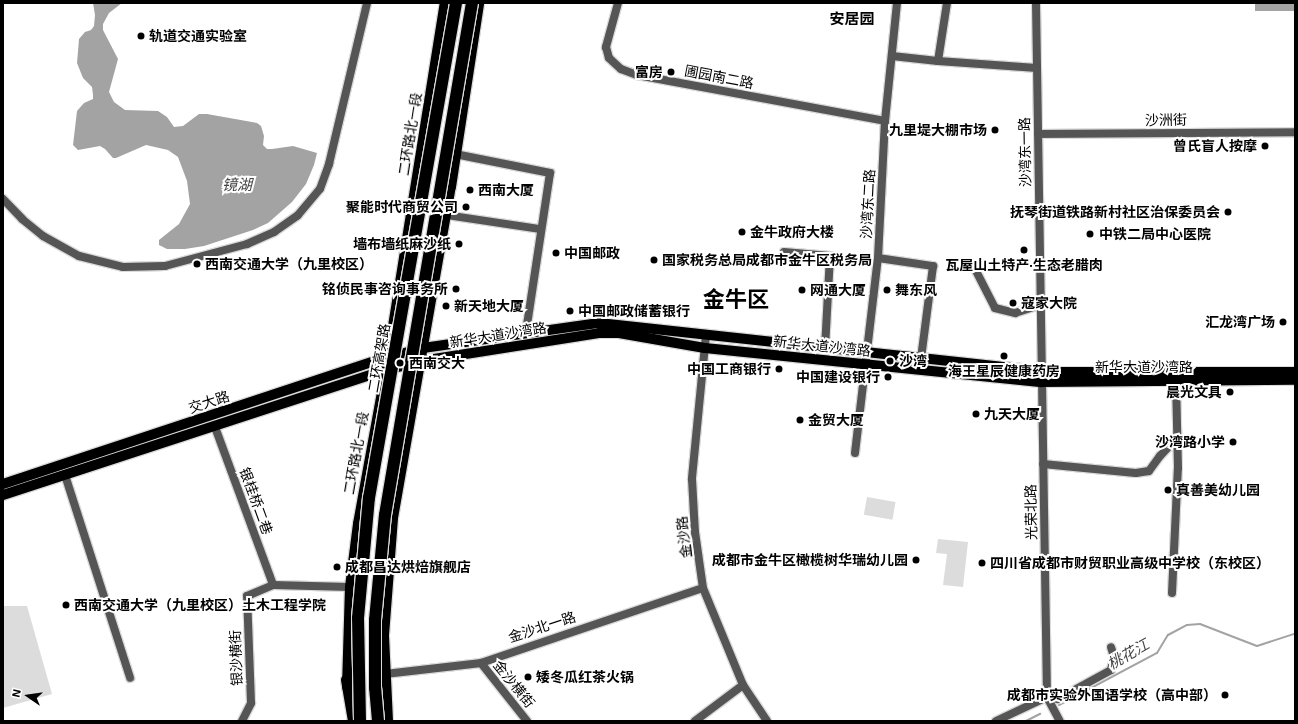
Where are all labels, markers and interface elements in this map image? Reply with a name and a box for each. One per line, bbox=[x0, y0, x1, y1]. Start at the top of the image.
district label: 安居园 bbox=[830, 10, 874, 28]
place label: 轨道交通实验室 bbox=[149, 28, 247, 44]
marker: 轨道交通实验室 bbox=[136, 31, 146, 41]
street label: 圃园南二路 bbox=[683, 62, 755, 92]
place label: 富房 bbox=[635, 64, 663, 80]
marker: 富房 bbox=[666, 67, 676, 77]
street label: 二环路北一段 bbox=[395, 91, 425, 177]
street label: 沙洲街 bbox=[1145, 111, 1187, 129]
street label: 沙湾东一路 bbox=[1016, 117, 1034, 187]
place label: 九里堤大棚市场 bbox=[889, 122, 987, 138]
marker: 九里堤大棚市场 bbox=[990, 125, 1000, 135]
place label: 曾氏盲人按摩 bbox=[1173, 138, 1257, 154]
marker: 曾氏盲人按摩 bbox=[1260, 141, 1270, 151]
street label: 沙湾东二路 bbox=[858, 169, 878, 239]
water label: 镜湖 bbox=[222, 176, 252, 194]
place label: 西南大厦 bbox=[478, 182, 534, 198]
marker: 西南大厦 bbox=[465, 185, 475, 195]
place label: 聚能时代商贸公司 bbox=[346, 199, 458, 215]
marker: 聚能时代商贸公司 bbox=[461, 202, 471, 212]
place label: 抚琴街道铁路新村社区治保委员会 bbox=[1010, 204, 1220, 220]
marker: 抚琴街道铁路新村社区治保委员会 bbox=[1223, 207, 1233, 217]
place label: 金牛政府大楼 bbox=[750, 224, 834, 240]
place label: 中铁二局中心医院 bbox=[1099, 226, 1211, 242]
marker: 金牛政府大楼 bbox=[737, 227, 747, 237]
marker: 中铁二局中心医院 bbox=[1084, 228, 1096, 240]
place label: 墙布墙纸麻沙纸 bbox=[353, 236, 451, 252]
marker: 墙布墙纸麻沙纸 bbox=[454, 239, 464, 249]
place label: 中国邮政 bbox=[564, 245, 620, 261]
marker: 瓦屋山土特产·生态老腊肉 bbox=[1019, 245, 1029, 255]
marker: 中国邮政 bbox=[551, 248, 561, 258]
place label: 国家税务总局成都市金牛区税务局 bbox=[662, 252, 872, 268]
marker: 国家税务总局成都市金牛区税务局 bbox=[649, 255, 659, 265]
place label: 西南交通大学（九里校区） bbox=[205, 256, 373, 272]
place label: 瓦屋山土特产·生态老腊肉 bbox=[945, 257, 1103, 273]
marker: 西南交通大学（九里校区） bbox=[192, 259, 202, 269]
place label: 铭侦民事咨询事务所 bbox=[322, 281, 448, 297]
place label: 网通大厦 bbox=[810, 282, 866, 298]
place label: 舞东风 bbox=[895, 282, 937, 298]
marker: 铭侦民事咨询事务所 bbox=[451, 284, 461, 294]
marker: 网通大厦 bbox=[797, 285, 807, 295]
marker: 舞东风 bbox=[882, 285, 892, 295]
district label: 金牛区 bbox=[703, 286, 769, 312]
place label: 寇家大院 bbox=[1021, 295, 1077, 311]
place label: 新天地大厦 bbox=[454, 298, 524, 314]
marker: 寇家大院 bbox=[1008, 298, 1018, 308]
marker: 新天地大厦 bbox=[441, 301, 451, 311]
place label: 中国邮政储蓄银行 bbox=[578, 303, 690, 319]
marker: 中国邮政储蓄银行 bbox=[565, 306, 575, 316]
place label: 汇龙湾广场 bbox=[1205, 314, 1275, 330]
marker: 汇龙湾广场 bbox=[1278, 317, 1288, 327]
street label: 新华大道沙湾路 bbox=[448, 319, 548, 351]
street label: 二环高架路 bbox=[365, 322, 393, 394]
street label: 新华大道沙湾路 bbox=[772, 333, 872, 359]
marker: 海王星辰健康药房 bbox=[999, 351, 1009, 361]
place label: 沙湾 bbox=[899, 353, 927, 369]
place label: 西南交大 bbox=[409, 355, 465, 371]
marker: 沙湾 bbox=[884, 355, 896, 367]
marker: 西南交大 bbox=[394, 357, 406, 369]
street label: 新华大道沙湾路 bbox=[1095, 359, 1193, 375]
place label: 中国工商银行 bbox=[687, 361, 771, 377]
place label: 海王星辰健康药房 bbox=[948, 363, 1060, 379]
marker: 中国工商银行 bbox=[774, 364, 784, 374]
place label: 中国建设银行 bbox=[796, 369, 880, 385]
marker: 中国建设银行 bbox=[883, 372, 893, 382]
place label: 晨光文具 bbox=[1166, 384, 1222, 400]
marker: 晨光文具 bbox=[1225, 387, 1235, 397]
street label: 交大路 bbox=[186, 388, 232, 416]
place label: 九天大厦 bbox=[984, 406, 1040, 422]
marker: 九天大厦 bbox=[971, 409, 981, 419]
street label: 二环路北一段 bbox=[340, 410, 372, 496]
place label: 金贸大厦 bbox=[808, 412, 864, 428]
marker: 金贸大厦 bbox=[795, 415, 805, 425]
place label: 沙湾路小学 bbox=[1155, 434, 1225, 450]
marker: 沙湾路小学 bbox=[1228, 437, 1238, 447]
street label: 银桂桥二巷 bbox=[236, 465, 276, 537]
place label: 真善美幼儿园 bbox=[1176, 482, 1260, 498]
street label: 光荣北路 bbox=[1022, 484, 1040, 540]
marker: 真善美幼儿园 bbox=[1163, 485, 1173, 495]
street label: 金沙路 bbox=[673, 515, 695, 559]
place label: 成都市金牛区橄榄树华瑞幼儿园 bbox=[712, 552, 908, 568]
marker: 成都市金牛区橄榄树华瑞幼儿园 bbox=[911, 555, 921, 565]
place label: 四川省成都市财贸职业高级中学校（东校区） bbox=[990, 555, 1270, 571]
marker: 四川省成都市财贸职业高级中学校（东校区） bbox=[977, 558, 987, 568]
place label: 成都昌达烘焙旗舰店 bbox=[345, 559, 471, 575]
marker: 成都昌达烘焙旗舰店 bbox=[332, 562, 342, 572]
place label: 西南交通大学（九里校区）土木工程学院 bbox=[74, 597, 326, 613]
marker: 西南交通大学（九里校区）土木工程学院 bbox=[61, 600, 71, 610]
street label: 金沙北一路 bbox=[506, 608, 578, 646]
street label: 银沙横街 bbox=[227, 630, 245, 686]
water label: 桃花江 bbox=[1104, 635, 1152, 673]
street label: 金沙横街 bbox=[490, 657, 538, 711]
place label: 矮冬瓜红茶火锅 bbox=[536, 669, 634, 685]
marker: 矮冬瓜红茶火锅 bbox=[523, 672, 533, 682]
north arrow bbox=[8, 676, 48, 716]
place label: 成都市实验外国语学校（高中部） bbox=[1007, 687, 1217, 703]
text: N bbox=[9, 688, 23, 699]
marker: 成都市实验外国语学校（高中部） bbox=[1220, 690, 1230, 700]

